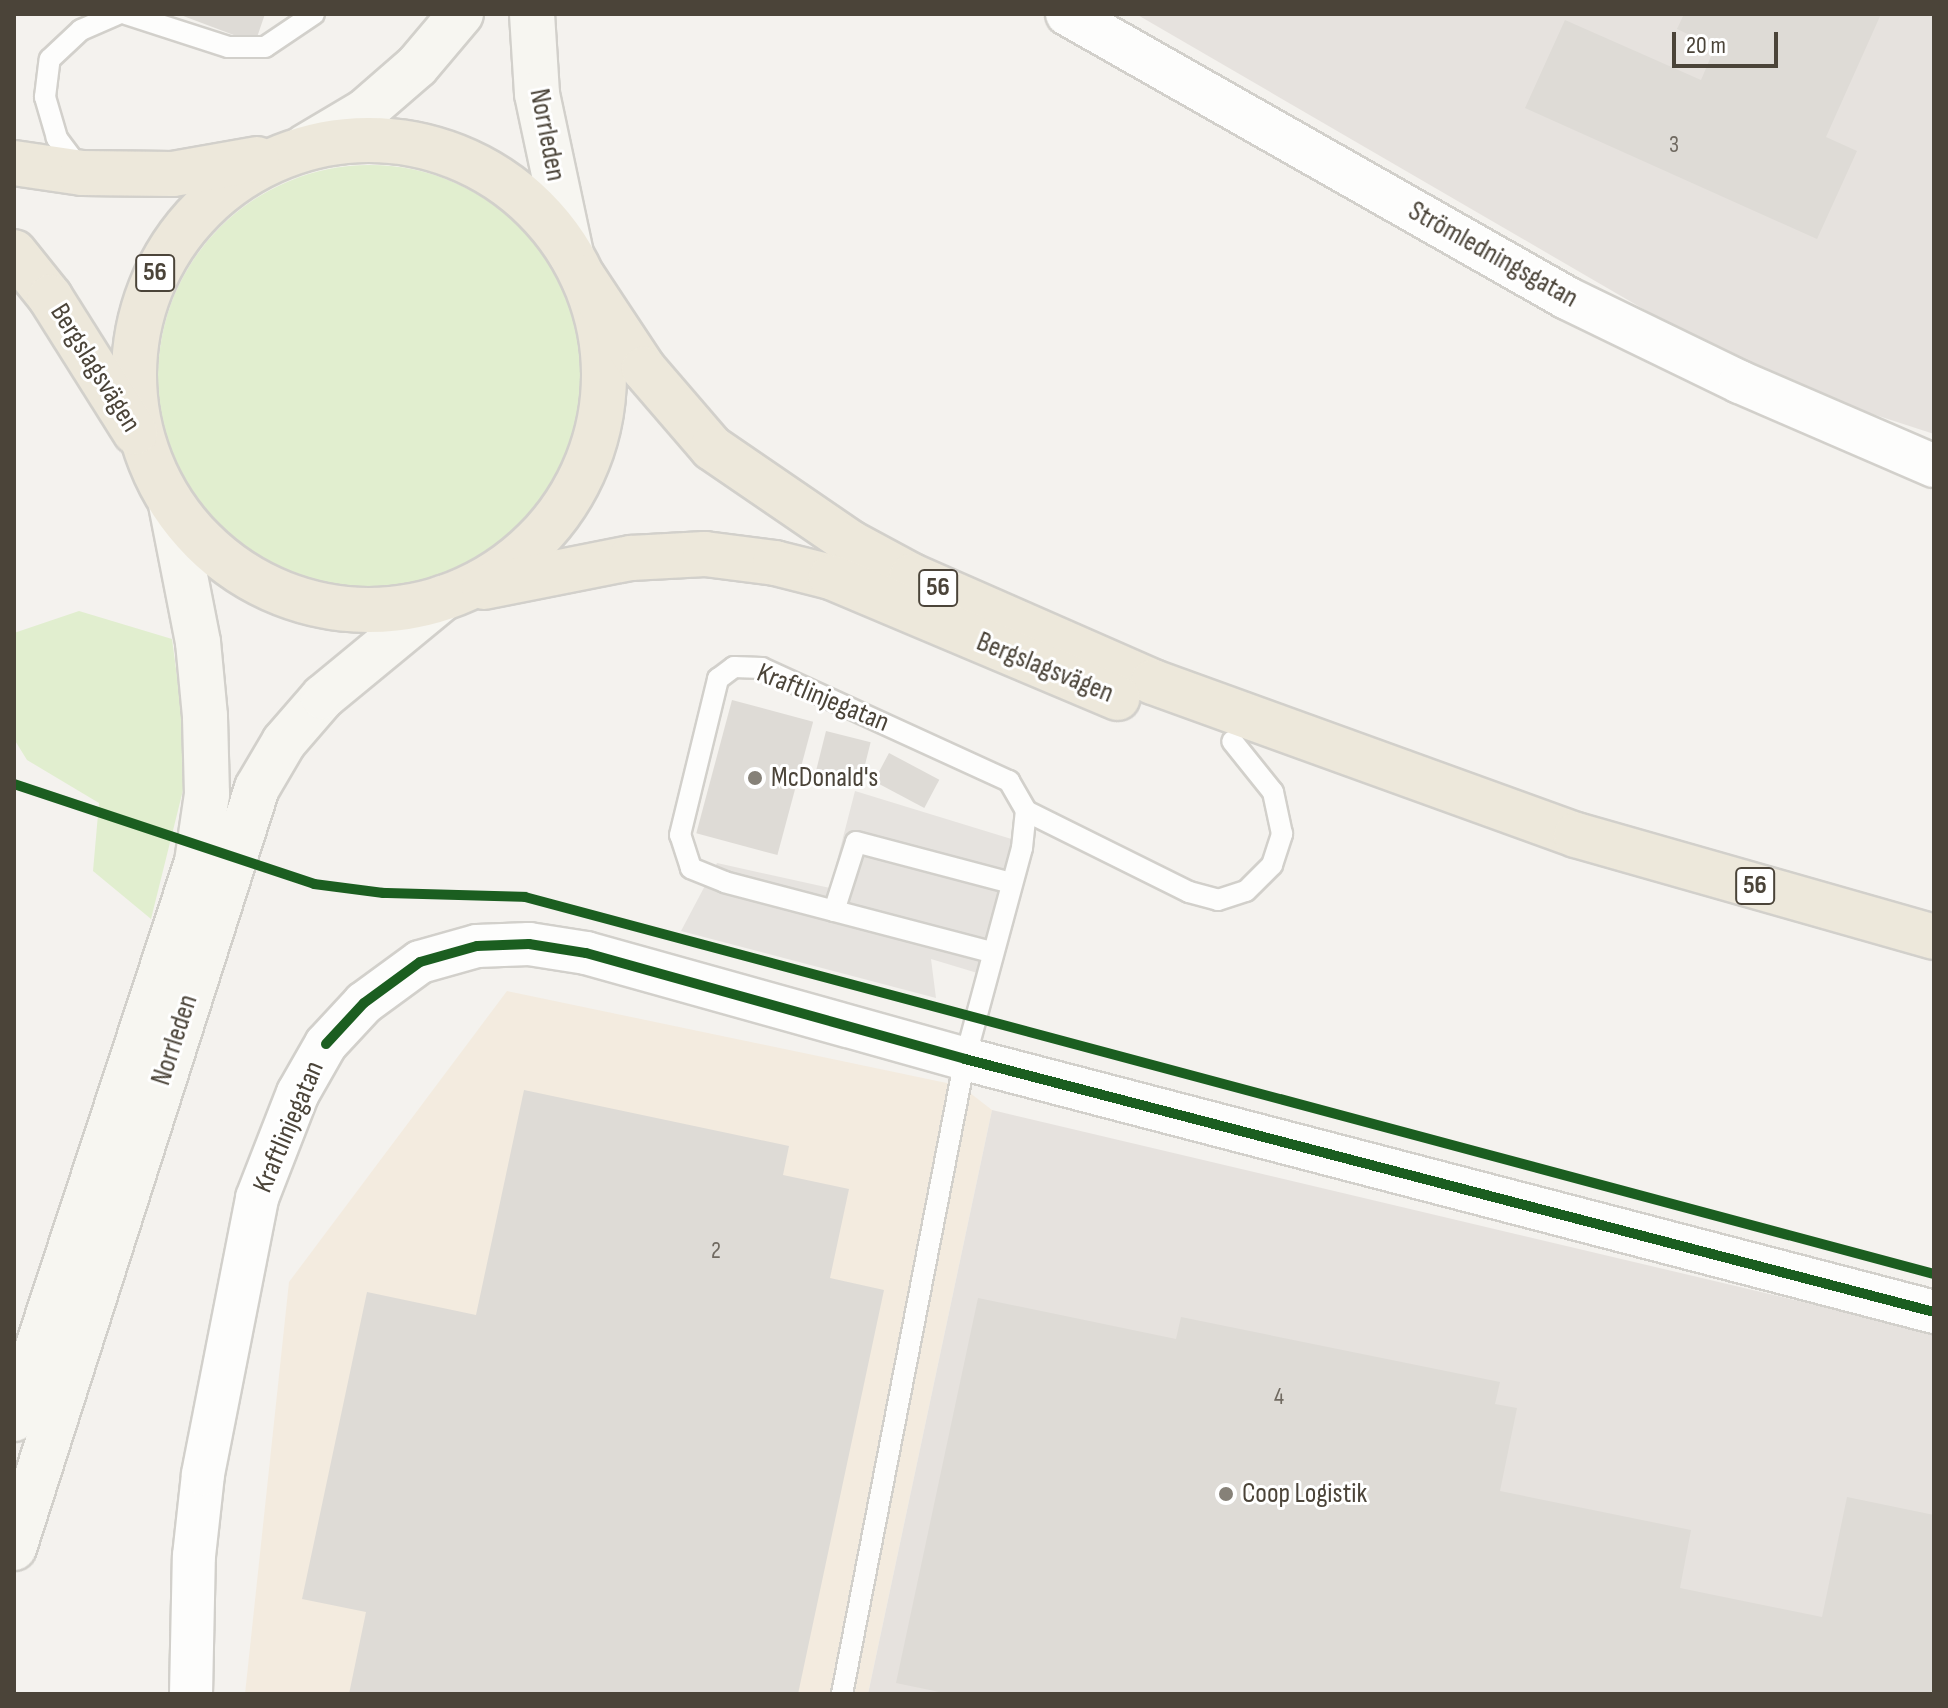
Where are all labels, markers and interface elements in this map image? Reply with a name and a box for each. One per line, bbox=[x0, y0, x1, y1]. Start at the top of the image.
scale bar bbox=[1676, 16, 1782, 66]
text: 20 m bbox=[1686, 31, 1726, 60]
street label: Norrleden bbox=[522, 86, 572, 184]
house number: 3 bbox=[1669, 131, 1679, 159]
street label: Strömledningsgatan bbox=[1402, 195, 1584, 315]
road number: 56 bbox=[135, 251, 175, 295]
street label: Bergslagsvägen bbox=[42, 298, 148, 438]
road number: 56 bbox=[918, 566, 958, 610]
street label: Bergslagsvägen bbox=[972, 625, 1118, 711]
street label: Kraftlinjegatan bbox=[752, 656, 894, 740]
place label: McDonald's bbox=[771, 761, 878, 795]
marker: McDonald's bbox=[746, 769, 764, 787]
road number: 56 bbox=[1735, 864, 1775, 908]
street label: Norrleden bbox=[145, 990, 205, 1090]
street label: Kraftlinjegatan bbox=[246, 1056, 332, 1198]
house number: 2 bbox=[711, 1237, 721, 1265]
house number: 4 bbox=[1274, 1383, 1284, 1411]
place label: Coop Logistik bbox=[1242, 1477, 1367, 1511]
marker: Coop Logistik bbox=[1217, 1485, 1235, 1503]

